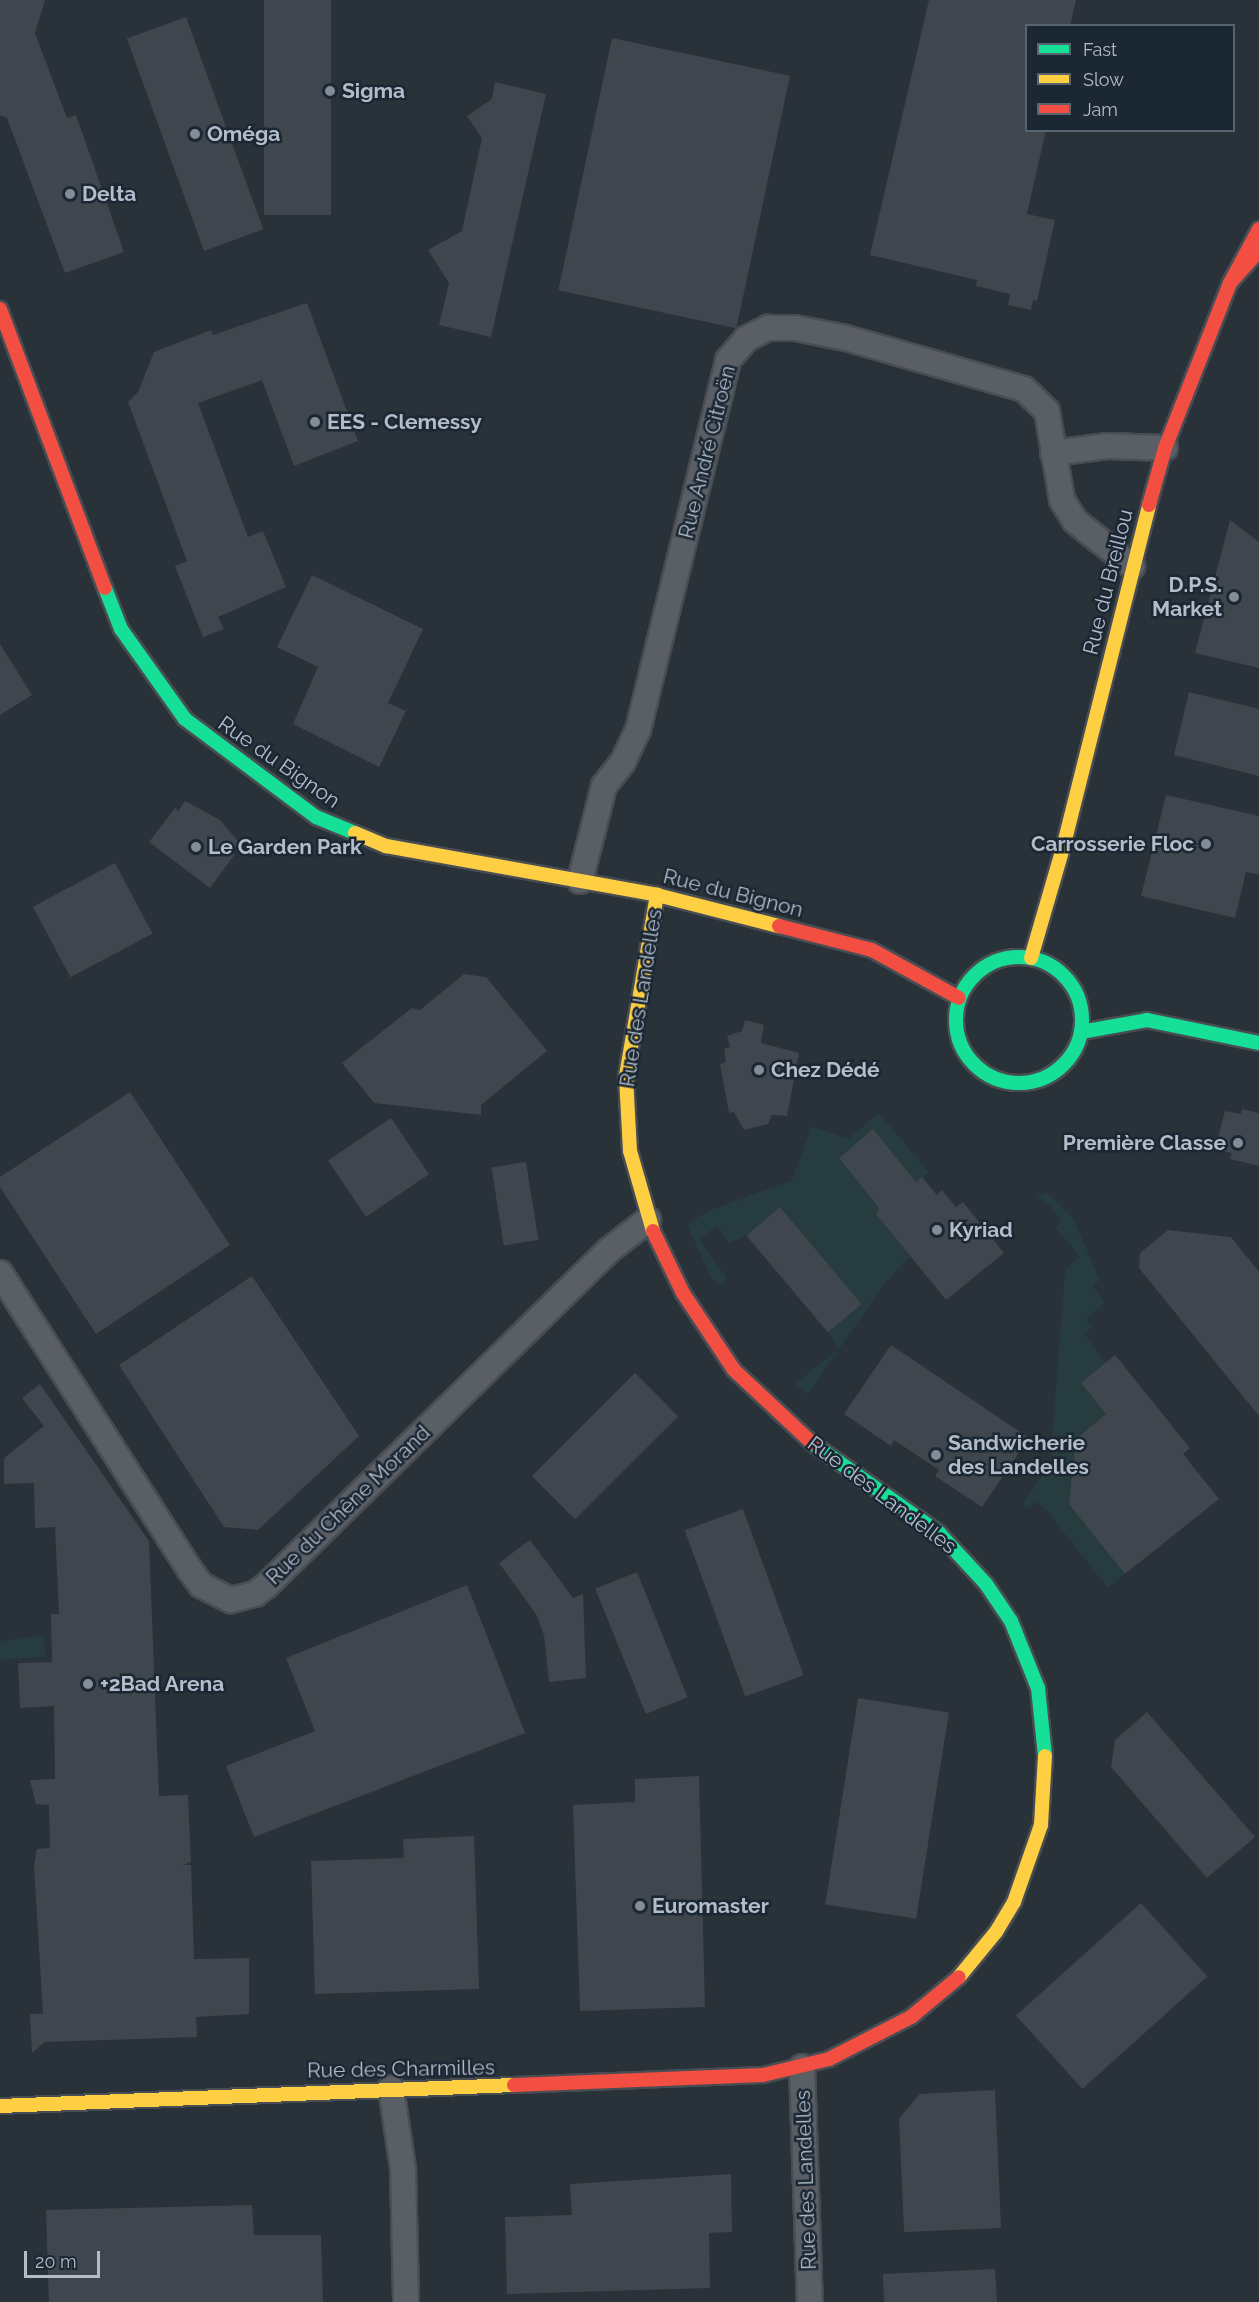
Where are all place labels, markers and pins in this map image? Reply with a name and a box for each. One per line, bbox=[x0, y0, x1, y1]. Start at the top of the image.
place label: Sigma bbox=[342, 78, 405, 104]
marker: Sigma bbox=[323, 84, 337, 98]
place label: Oméga bbox=[207, 121, 280, 147]
marker: Oméga bbox=[188, 127, 202, 141]
place label: Delta bbox=[82, 181, 136, 207]
marker: Delta bbox=[63, 187, 77, 201]
place label: EES - Clemessy bbox=[327, 409, 482, 435]
marker: EES - Clemessy bbox=[308, 415, 322, 429]
place label: D.P.S. Market bbox=[1152, 572, 1222, 622]
marker: D.P.S. Market bbox=[1227, 590, 1241, 604]
place label: Carrosserie Floc bbox=[1031, 831, 1194, 857]
place label: Le Garden Park bbox=[208, 834, 362, 860]
marker: Carrosserie Floc bbox=[1199, 837, 1213, 851]
marker: Le Garden Park bbox=[189, 840, 203, 854]
place label: Chez Dédé bbox=[771, 1057, 880, 1083]
marker: Chez Dédé bbox=[752, 1063, 766, 1077]
place label: Première Classe bbox=[1063, 1130, 1226, 1156]
marker: Première Classe bbox=[1231, 1136, 1245, 1150]
place label: Kyriad bbox=[949, 1217, 1013, 1243]
marker: Kyriad bbox=[930, 1223, 944, 1237]
place label: Sandwicherie des Landelles bbox=[948, 1430, 1089, 1480]
marker: Sandwicherie des Landelles bbox=[929, 1448, 943, 1462]
place label: +2Bad Arena bbox=[100, 1671, 225, 1697]
marker: +2Bad Arena bbox=[81, 1677, 95, 1691]
place label: Euromaster bbox=[652, 1893, 769, 1919]
marker: Euromaster bbox=[633, 1899, 647, 1913]

